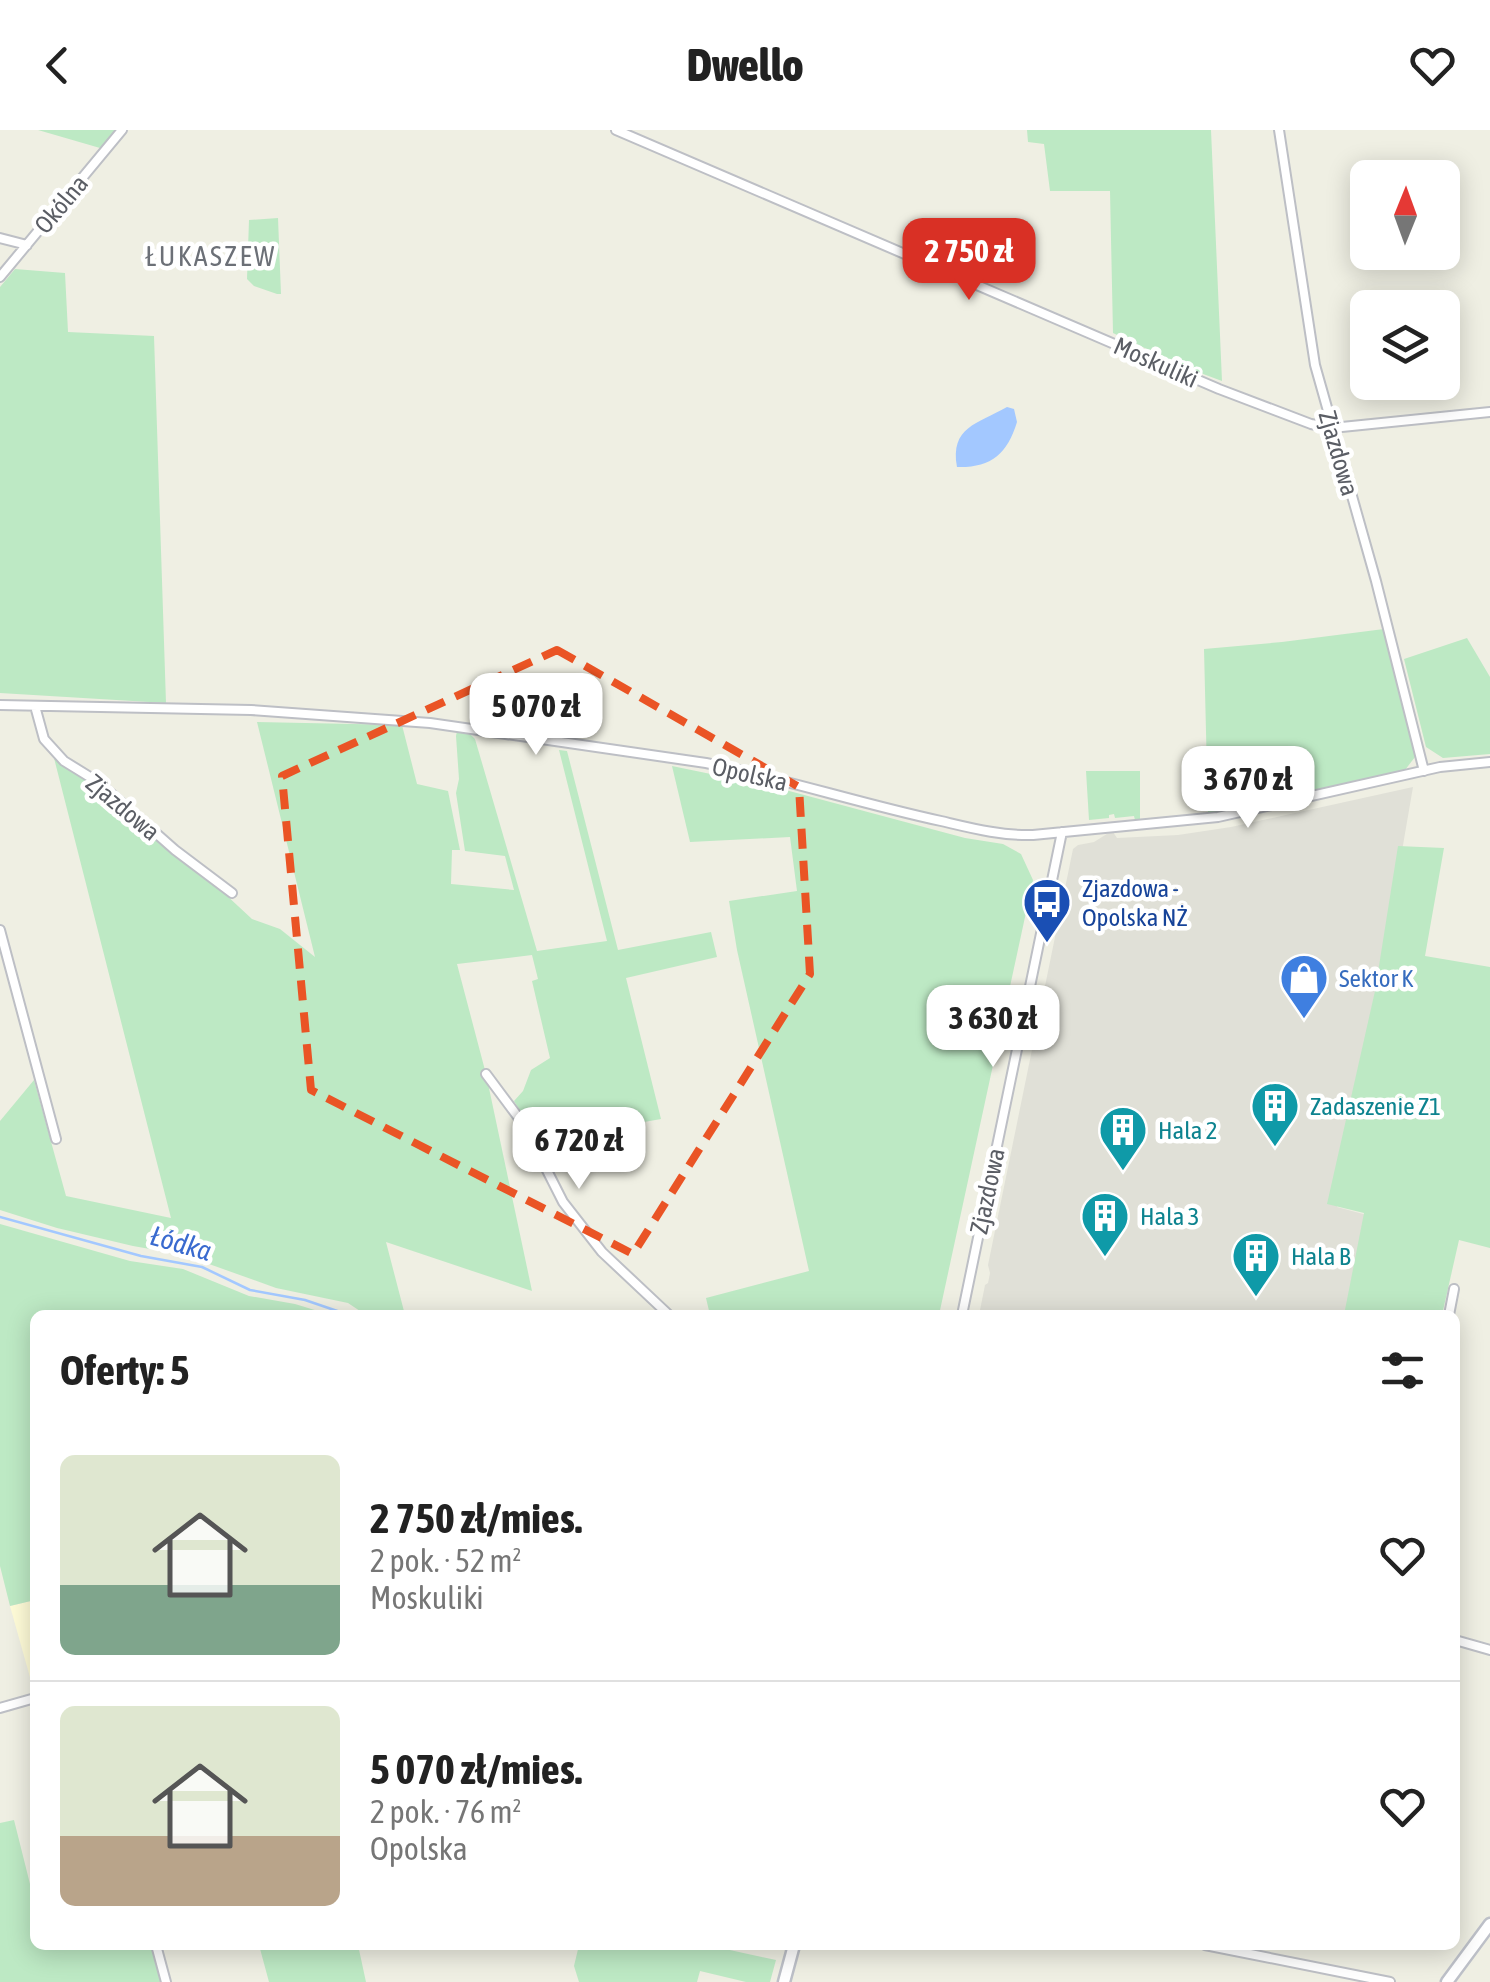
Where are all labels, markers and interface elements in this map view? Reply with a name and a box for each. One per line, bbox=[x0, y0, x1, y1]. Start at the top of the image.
icon: back bbox=[30, 38, 85, 93]
icon: heart bbox=[1405, 38, 1460, 93]
text: Dwello bbox=[687, 39, 803, 91]
north arrow bbox=[1350, 160, 1460, 270]
map controls bbox=[1350, 160, 1460, 400]
street label: Okólna bbox=[29, 169, 93, 239]
pin: 2 750 zł bbox=[866, 218, 1072, 303]
text: 2 750 zł bbox=[925, 232, 1013, 269]
district label: ŁUKASZEW bbox=[145, 240, 277, 272]
button: layers bbox=[1350, 290, 1460, 400]
street label: Moskuliki bbox=[1110, 331, 1202, 393]
street label: Zjazdowa bbox=[1314, 407, 1364, 499]
pin: 5 070 zł bbox=[433, 673, 639, 758]
text: 5 070 zł bbox=[492, 687, 580, 724]
pin: 3 670 zł bbox=[1145, 746, 1351, 831]
street label: Opolska bbox=[710, 752, 790, 796]
text: 3 670 zł bbox=[1204, 760, 1292, 797]
street label: Zjazdowa bbox=[81, 768, 165, 846]
place label: Zjazdowa - Opolska NŻ bbox=[1082, 874, 1188, 931]
bus stop icon: Zjazdowa - Opolska NŻ bbox=[1021, 876, 1073, 944]
shop icon: Sektor K bbox=[1278, 952, 1330, 1020]
place label: Sektor K bbox=[1339, 964, 1414, 992]
pin: 3 630 zł bbox=[890, 985, 1096, 1070]
text: 3 630 zł bbox=[949, 999, 1037, 1036]
building icon: Zadaszenie Z1 bbox=[1249, 1080, 1301, 1148]
place label: Zadaszenie Z1 bbox=[1310, 1092, 1441, 1120]
building icon: Hala 2 bbox=[1097, 1104, 1149, 1172]
pin: 6 720 zł bbox=[476, 1107, 682, 1192]
place label: Hala 2 bbox=[1158, 1116, 1218, 1144]
text: 6 720 zł bbox=[535, 1121, 623, 1158]
street label: Zjazdowa bbox=[964, 1146, 1010, 1236]
building icon: Hala 3 bbox=[1079, 1190, 1131, 1258]
place label: Hala 3 bbox=[1140, 1202, 1200, 1230]
water label: Łódka bbox=[147, 1219, 215, 1267]
building icon: Hala B bbox=[1230, 1230, 1282, 1298]
place label: Hala B bbox=[1291, 1242, 1351, 1270]
icon: filters bbox=[1375, 1343, 1430, 1398]
text: Oferty: 5 bbox=[60, 1346, 190, 1394]
text: 2 750 zł/mies. bbox=[370, 1494, 582, 1542]
icon: home bbox=[140, 1495, 260, 1615]
icon: heart bbox=[1375, 1528, 1430, 1583]
text: 2 pok. · 52 m² bbox=[370, 1542, 522, 1579]
text: Moskuliki bbox=[370, 1579, 484, 1616]
text: 5 070 zł/mies. bbox=[370, 1745, 582, 1793]
icon: home bbox=[140, 1746, 260, 1866]
icon: heart bbox=[1375, 1779, 1430, 1834]
text: 2 pok. · 76 m² bbox=[370, 1793, 522, 1830]
text: Opolska bbox=[370, 1830, 468, 1867]

